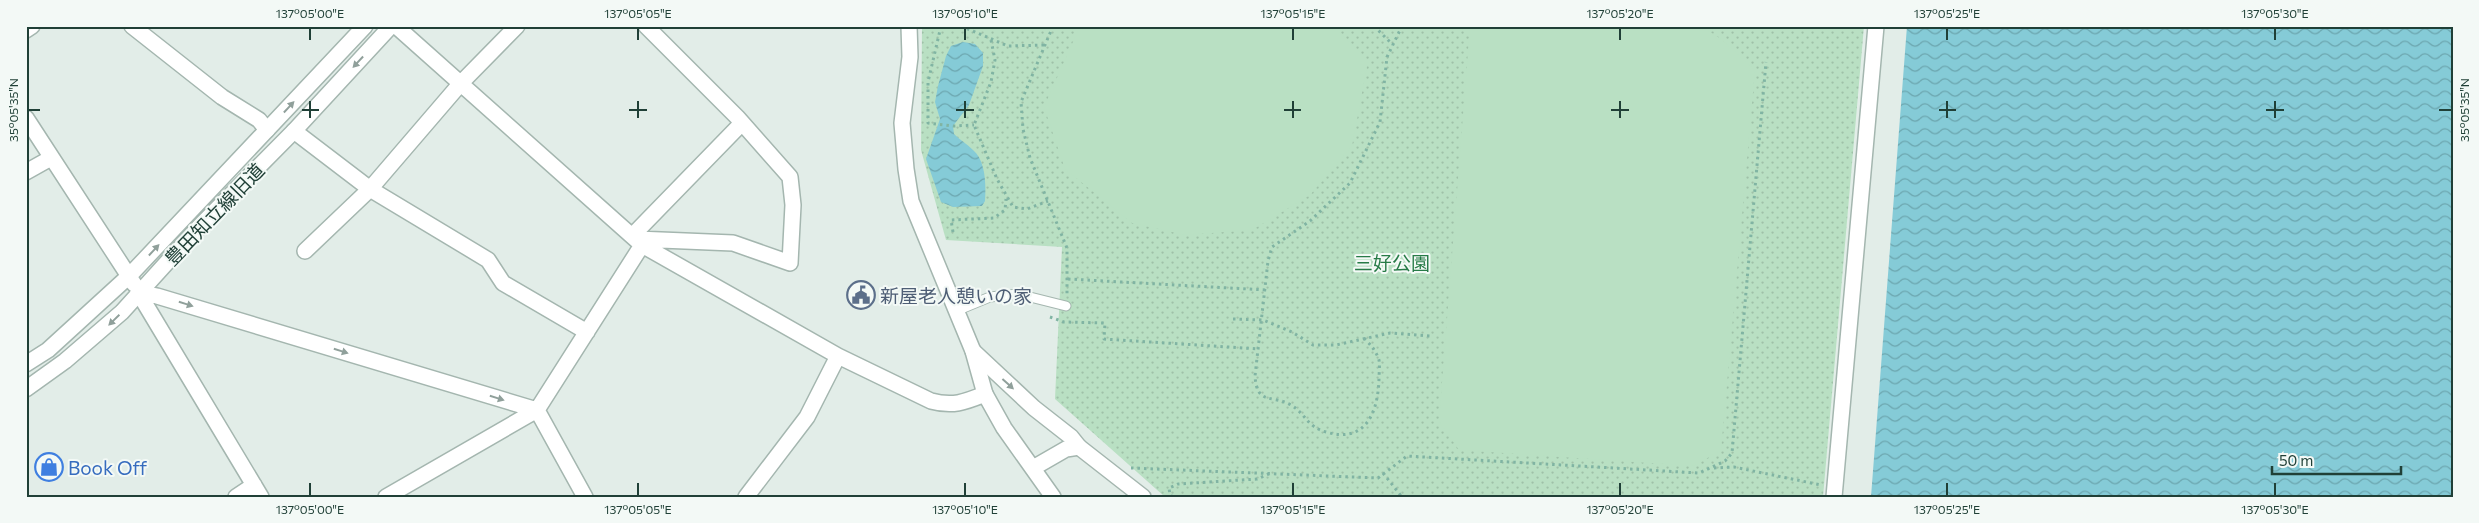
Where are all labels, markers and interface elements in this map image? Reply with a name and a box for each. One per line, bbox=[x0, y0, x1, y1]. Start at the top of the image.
text: 137°05'00"E bbox=[276, 6, 344, 20]
text: 137°05'05"E bbox=[604, 6, 672, 20]
text: 137°05'10"E bbox=[932, 6, 998, 20]
text: 137°05'15"E bbox=[1261, 6, 1325, 20]
text: 137°05'20"E bbox=[1586, 6, 1654, 20]
text: 137°05'25"E bbox=[1914, 6, 1980, 20]
text: 137°05'30"E bbox=[2241, 6, 2309, 20]
one-way arrow bbox=[352, 56, 364, 68]
text: 35°05'35"N bbox=[6, 78, 20, 142]
text: 35°05'35"N bbox=[2457, 78, 2471, 142]
one-way arrow bbox=[283, 101, 295, 113]
street label: 豊田知立線旧道 bbox=[160, 158, 268, 270]
one-way arrow bbox=[148, 245, 160, 257]
park label: 三好公園 bbox=[1354, 251, 1430, 274]
public building icon: 新屋老人憩いの家 bbox=[846, 280, 876, 310]
place label: 新屋老人憩いの家 bbox=[880, 284, 1032, 307]
one-way arrow bbox=[178, 301, 193, 309]
one-way arrow bbox=[108, 314, 120, 326]
one-way arrow bbox=[334, 348, 349, 356]
one-way arrow bbox=[1002, 378, 1014, 390]
one-way arrow bbox=[489, 395, 504, 403]
scale bar bbox=[2272, 443, 2400, 475]
text: 50 m bbox=[2279, 451, 2313, 469]
shop icon: Book Off bbox=[34, 452, 64, 482]
place label: Book Off bbox=[68, 456, 147, 479]
text: 137°05'00"E bbox=[276, 502, 344, 516]
text: 137°05'05"E bbox=[604, 502, 672, 516]
text: 137°05'10"E bbox=[932, 502, 998, 516]
text: 137°05'15"E bbox=[1261, 502, 1325, 516]
text: 137°05'20"E bbox=[1586, 502, 1654, 516]
text: 137°05'25"E bbox=[1914, 502, 1980, 516]
text: 137°05'30"E bbox=[2241, 502, 2309, 516]

